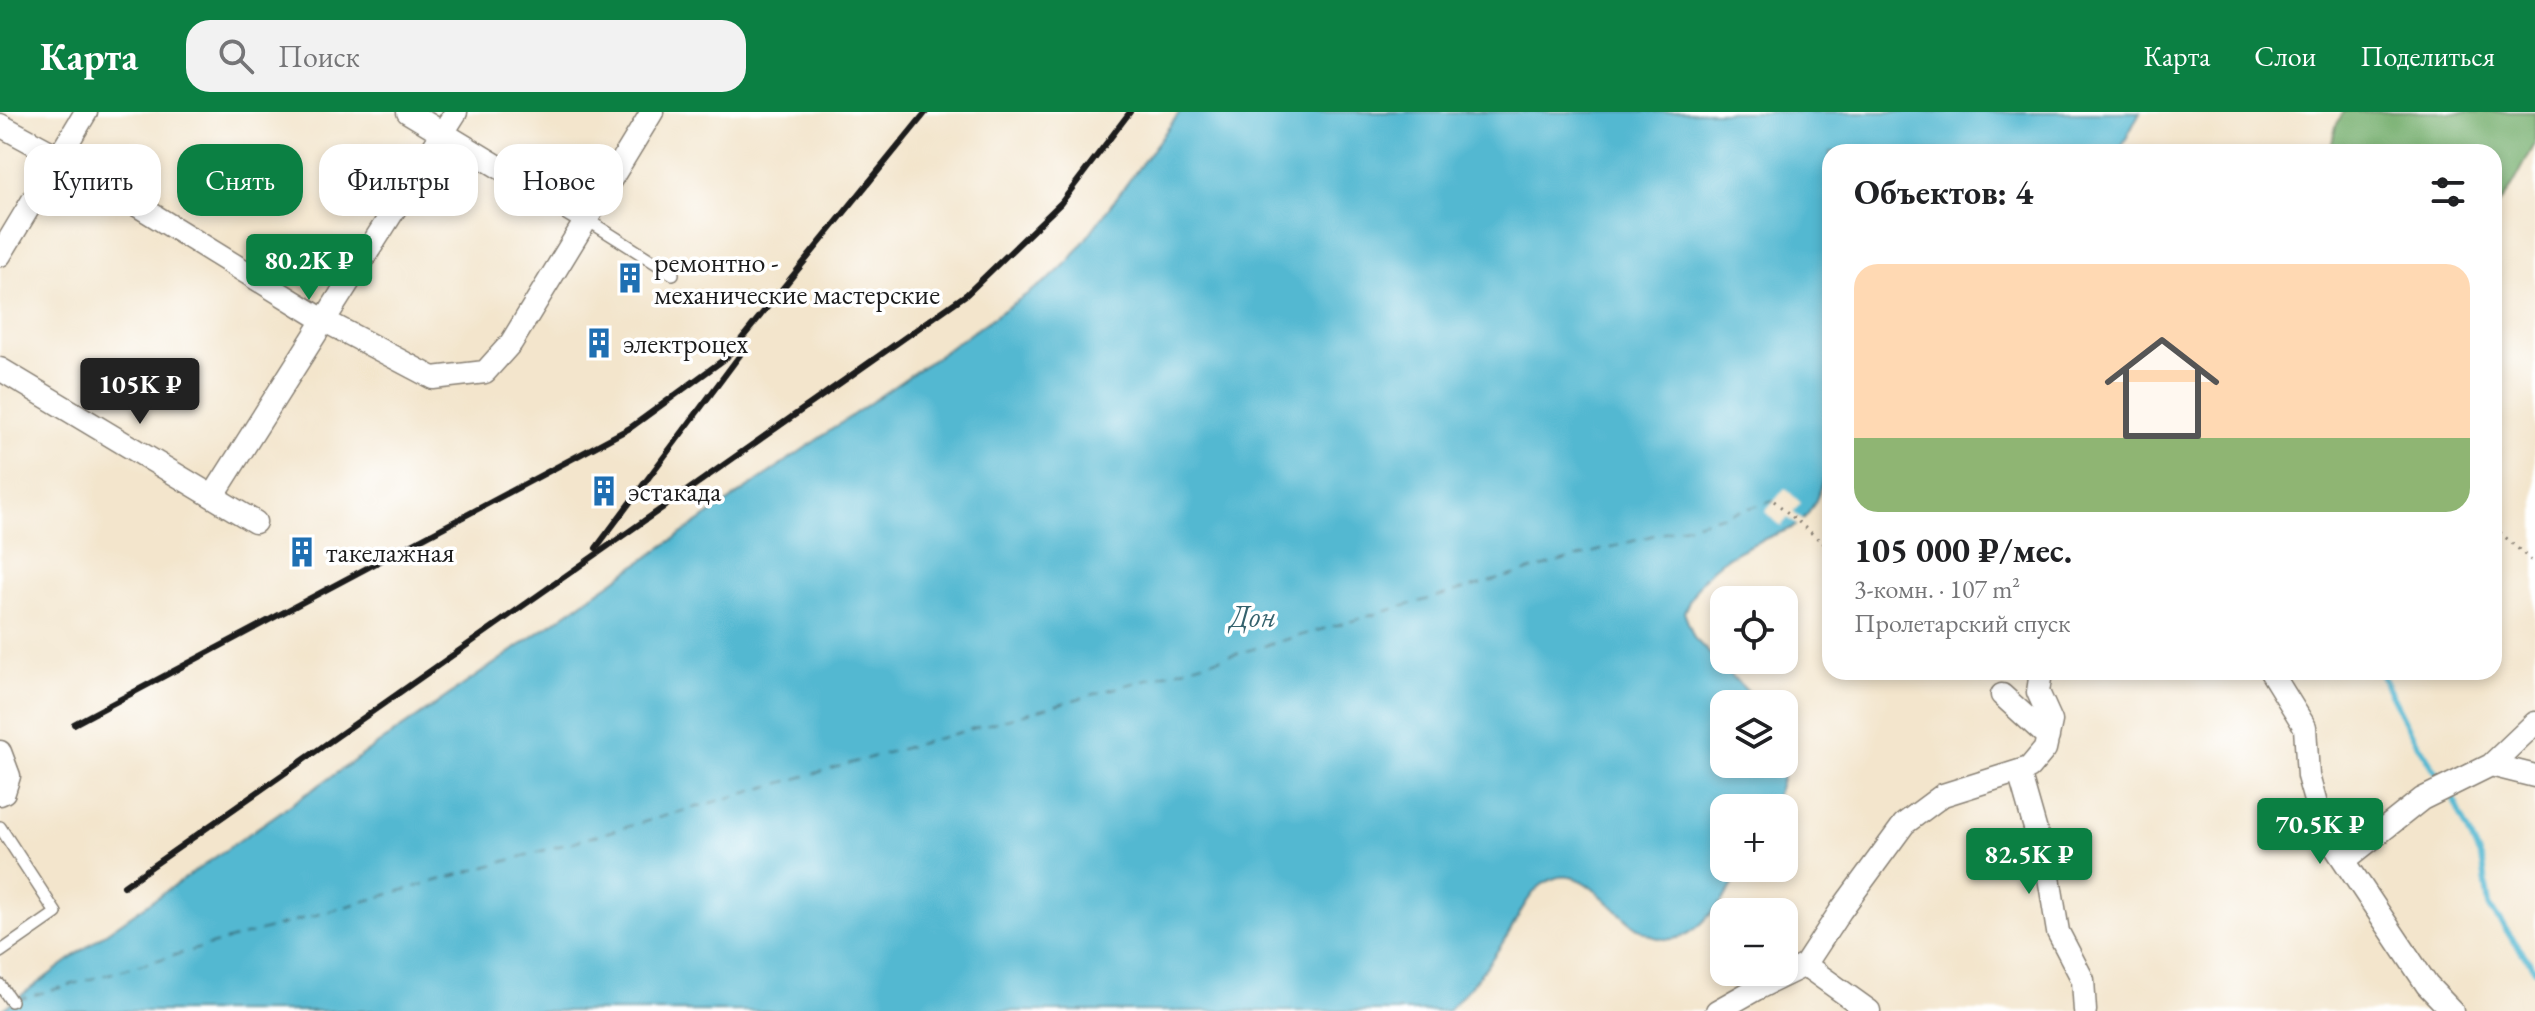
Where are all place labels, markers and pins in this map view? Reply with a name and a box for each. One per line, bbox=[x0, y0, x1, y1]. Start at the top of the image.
pin: 80.2K ₽ bbox=[235, 234, 383, 302]
place label: ремонтно - механические мастерские bbox=[654, 244, 940, 312]
building icon: ремонтно - механические мастерские bbox=[613, 261, 647, 295]
place label: электроцех bbox=[623, 325, 748, 361]
building icon: электроцех bbox=[582, 326, 616, 360]
pin: 105K ₽ bbox=[75, 358, 205, 426]
place label: эстакада bbox=[628, 473, 722, 509]
building icon: эстакада bbox=[587, 474, 621, 508]
place label: такелажная bbox=[326, 534, 455, 570]
building icon: такелажная bbox=[285, 535, 319, 569]
pin: 70.5K ₽ bbox=[2246, 798, 2394, 866]
pin: 82.5K ₽ bbox=[1955, 828, 2103, 896]

